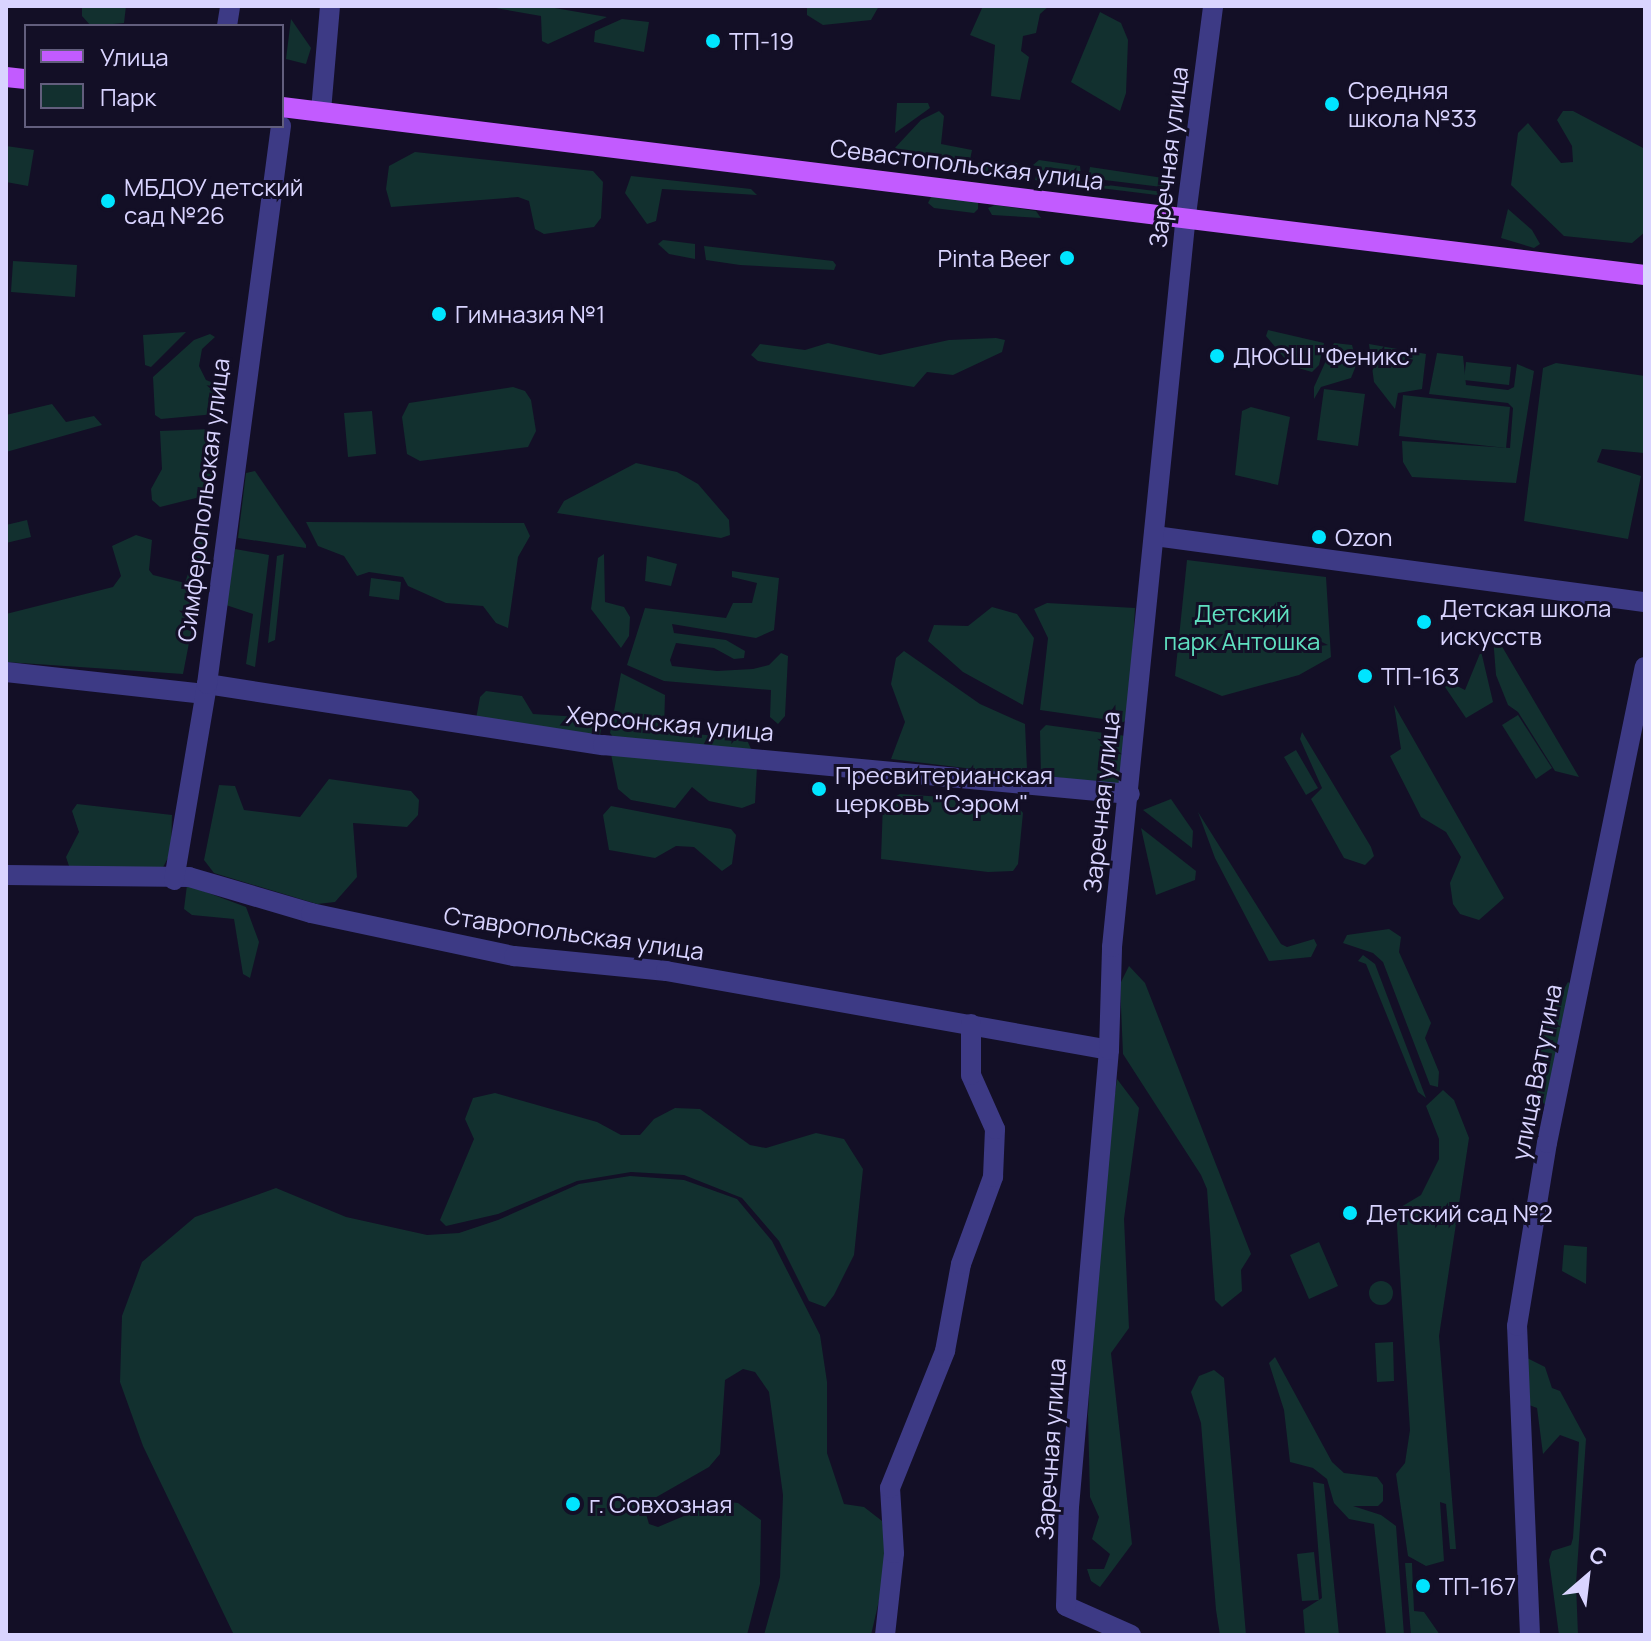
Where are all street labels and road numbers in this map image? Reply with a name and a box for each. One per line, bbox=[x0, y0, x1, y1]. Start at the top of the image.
street label: Заречная улица bbox=[1143, 65, 1193, 249]
street label: Севастопольская улица bbox=[829, 133, 1105, 195]
street label: Симферопольская улица bbox=[171, 356, 235, 644]
street label: Херсонская улица bbox=[565, 700, 775, 746]
street label: Заречная улица bbox=[1077, 710, 1125, 894]
street label: Ставропольская улица bbox=[442, 900, 706, 966]
street label: улица Ватутина bbox=[1505, 982, 1567, 1162]
street label: Заречная улица bbox=[1029, 1357, 1071, 1541]

